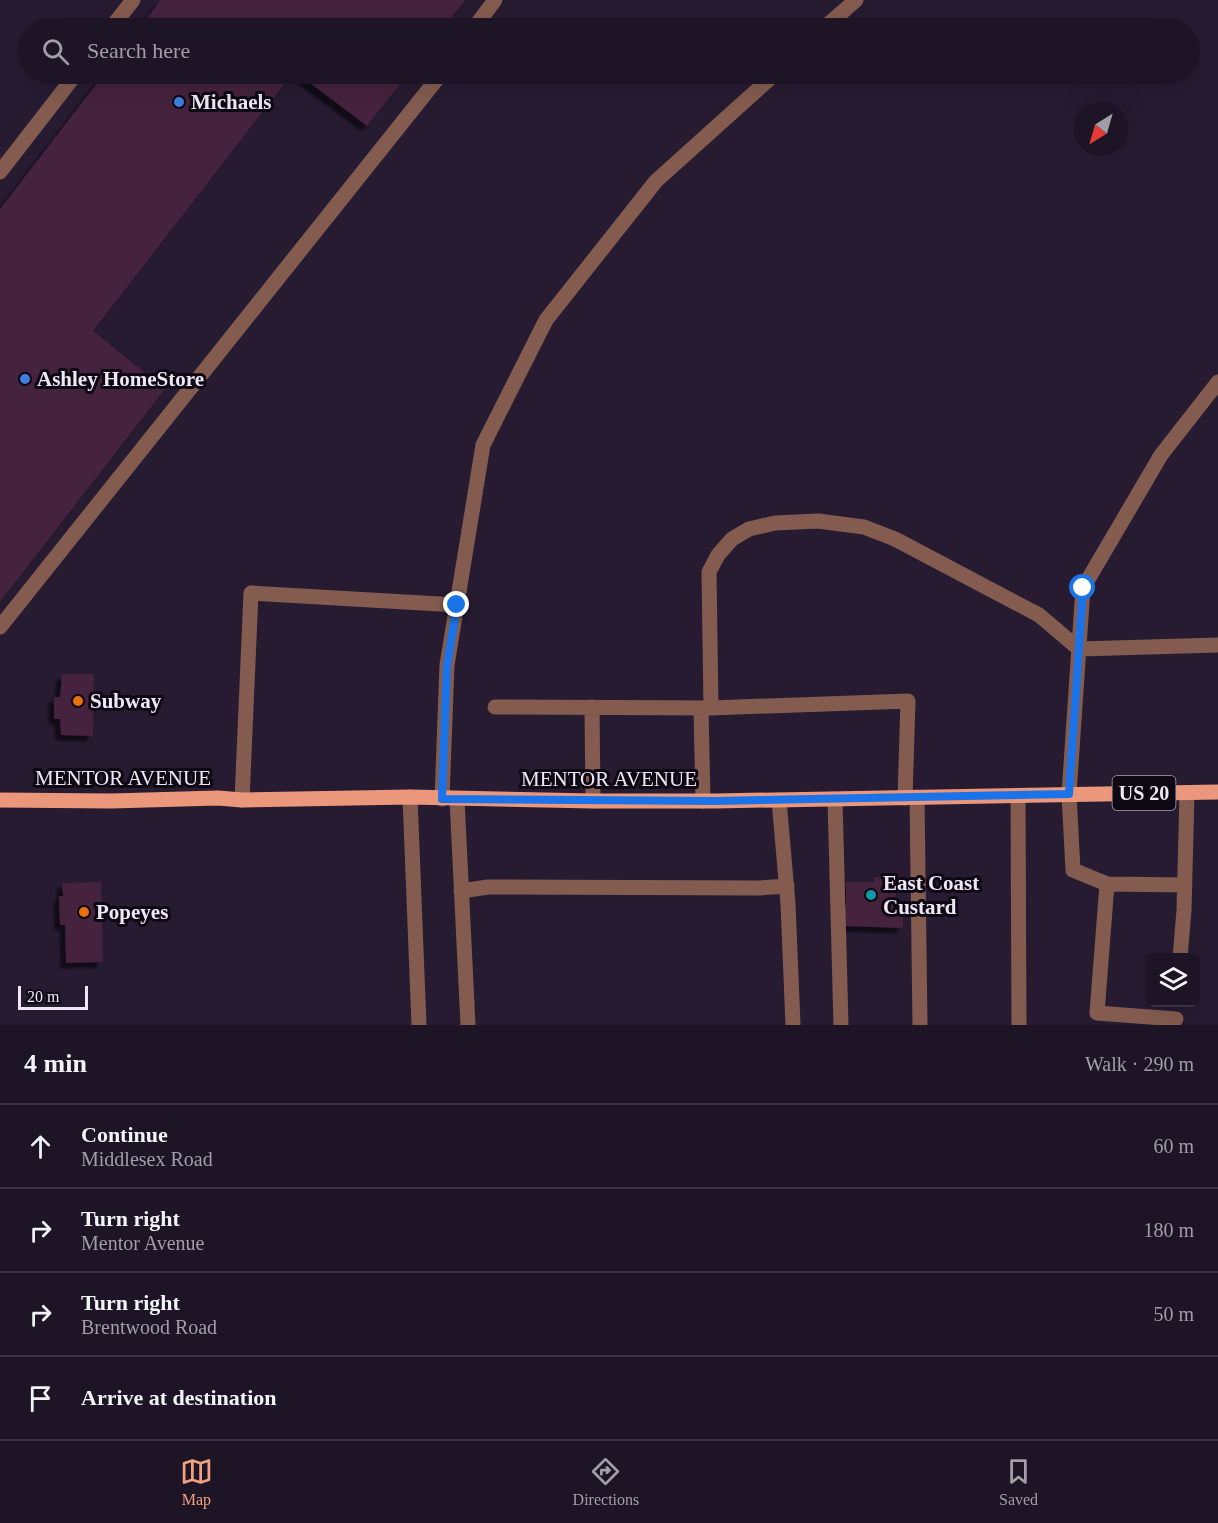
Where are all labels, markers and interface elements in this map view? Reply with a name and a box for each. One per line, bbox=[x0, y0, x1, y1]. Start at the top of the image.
search box bbox=[18, 18, 1200, 84]
icon: search bbox=[39, 35, 72, 68]
text: Search here bbox=[87, 38, 190, 63]
place label: Michaels bbox=[191, 90, 271, 114]
marker: Michaels bbox=[172, 95, 186, 109]
north arrow bbox=[1074, 102, 1128, 156]
place label: Ashley HomeStore bbox=[37, 367, 204, 391]
marker: Ashley HomeStore bbox=[18, 372, 32, 386]
route start bbox=[1069, 574, 1095, 600]
route end bbox=[443, 591, 469, 617]
place label: Subway bbox=[90, 689, 162, 713]
marker: Subway bbox=[71, 694, 85, 708]
street label: MENTOR AVENUE bbox=[35, 766, 211, 790]
street label: MENTOR AVENUE bbox=[521, 767, 697, 791]
road number: US 20 bbox=[1112, 776, 1176, 810]
place label: East Coast Custard bbox=[883, 871, 979, 919]
marker: East Coast Custard bbox=[864, 888, 878, 902]
place label: Popeyes bbox=[96, 900, 168, 924]
marker: Popeyes bbox=[77, 905, 91, 919]
map controls bbox=[1146, 953, 1200, 1007]
button: layers bbox=[1146, 953, 1200, 1007]
scale bar bbox=[18, 983, 88, 1010]
text: 20 m bbox=[27, 988, 59, 1005]
text: 4 min bbox=[24, 1049, 87, 1078]
text: Walk · 290 m bbox=[1085, 1053, 1194, 1075]
text: Continue bbox=[81, 1122, 168, 1147]
icon: ahead bbox=[24, 1130, 57, 1163]
text: 60 m bbox=[1153, 1135, 1194, 1157]
text: Middlesex Road bbox=[81, 1148, 213, 1170]
text: Turn right bbox=[81, 1206, 180, 1231]
icon: right bbox=[24, 1214, 57, 1247]
text: 180 m bbox=[1143, 1219, 1194, 1241]
text: Mentor Avenue bbox=[81, 1232, 205, 1254]
text: Turn right bbox=[81, 1290, 180, 1315]
icon: right bbox=[24, 1298, 57, 1331]
text: 50 m bbox=[1153, 1303, 1194, 1325]
text: Brentwood Road bbox=[81, 1316, 217, 1338]
icon: arrive bbox=[24, 1382, 57, 1415]
text: Arrive at destination bbox=[81, 1385, 277, 1410]
tab: Map bbox=[180, 1455, 213, 1509]
tab: Directions bbox=[573, 1455, 639, 1509]
tab: Saved bbox=[999, 1455, 1038, 1509]

